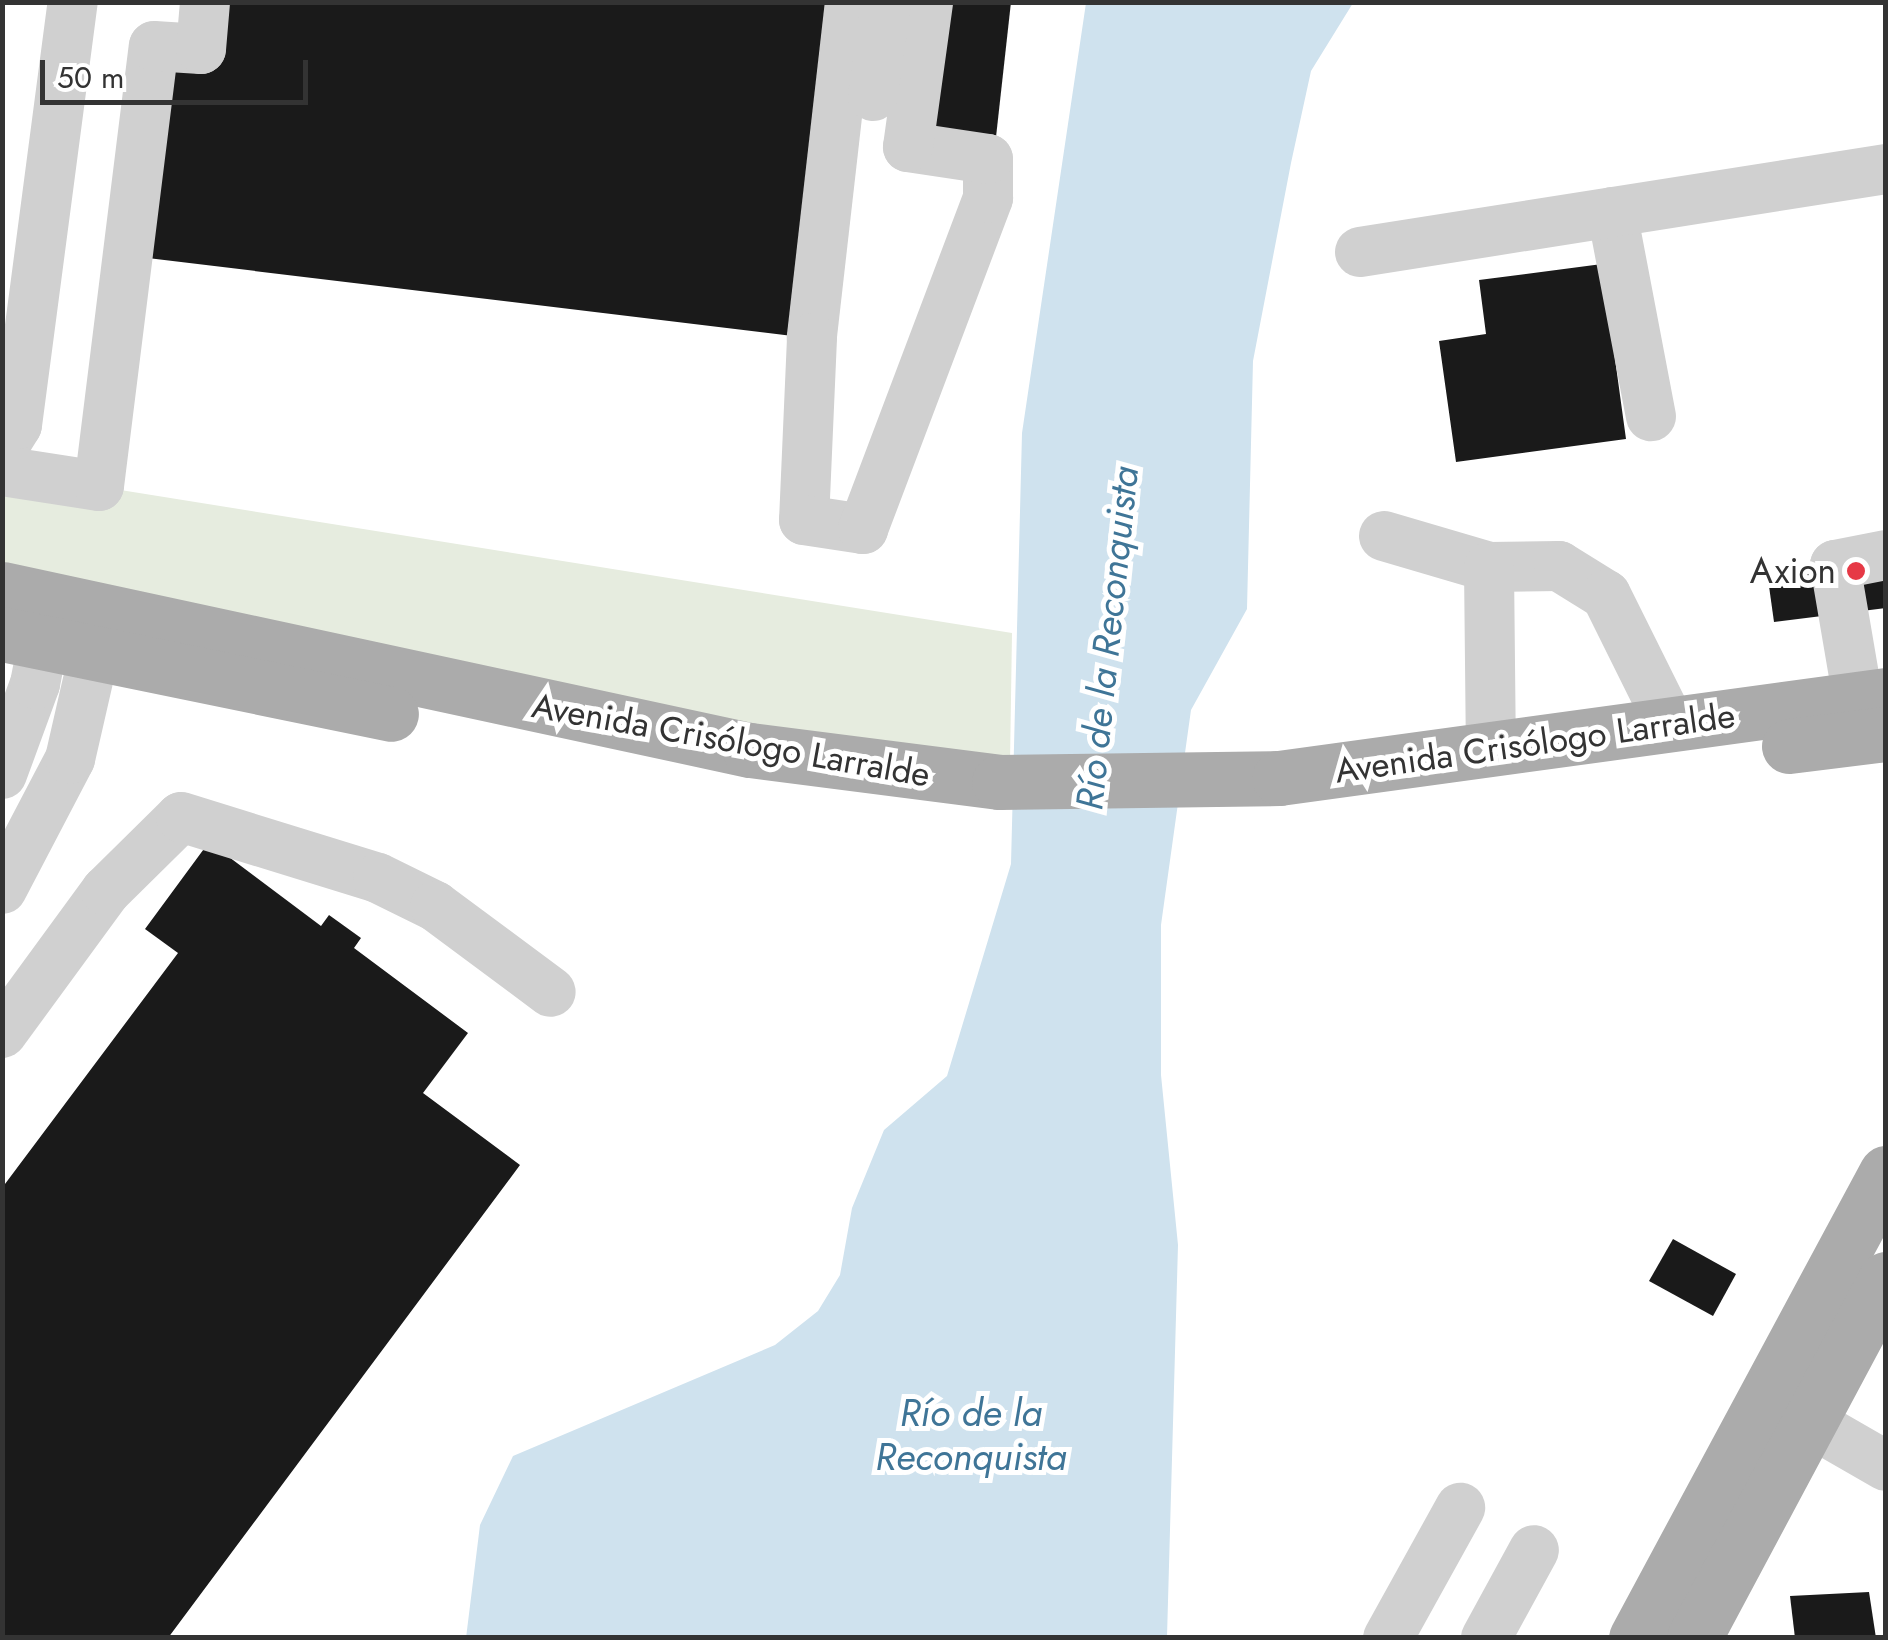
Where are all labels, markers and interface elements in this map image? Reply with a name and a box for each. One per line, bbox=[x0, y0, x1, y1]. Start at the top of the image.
scale bar bbox=[45, 40, 312, 102]
text: 50 m bbox=[57, 56, 124, 99]
water label: Río de la Reconquista bbox=[1066, 464, 1148, 812]
place label: Axion bbox=[1750, 550, 1836, 592]
marker: Axion bbox=[1845, 560, 1867, 582]
street label: Avenida Crisólogo Larralde bbox=[529, 684, 933, 796]
street label: Avenida Crisólogo Larralde bbox=[1332, 694, 1738, 792]
water label: Río de la Reconquista bbox=[875, 1390, 1067, 1480]

